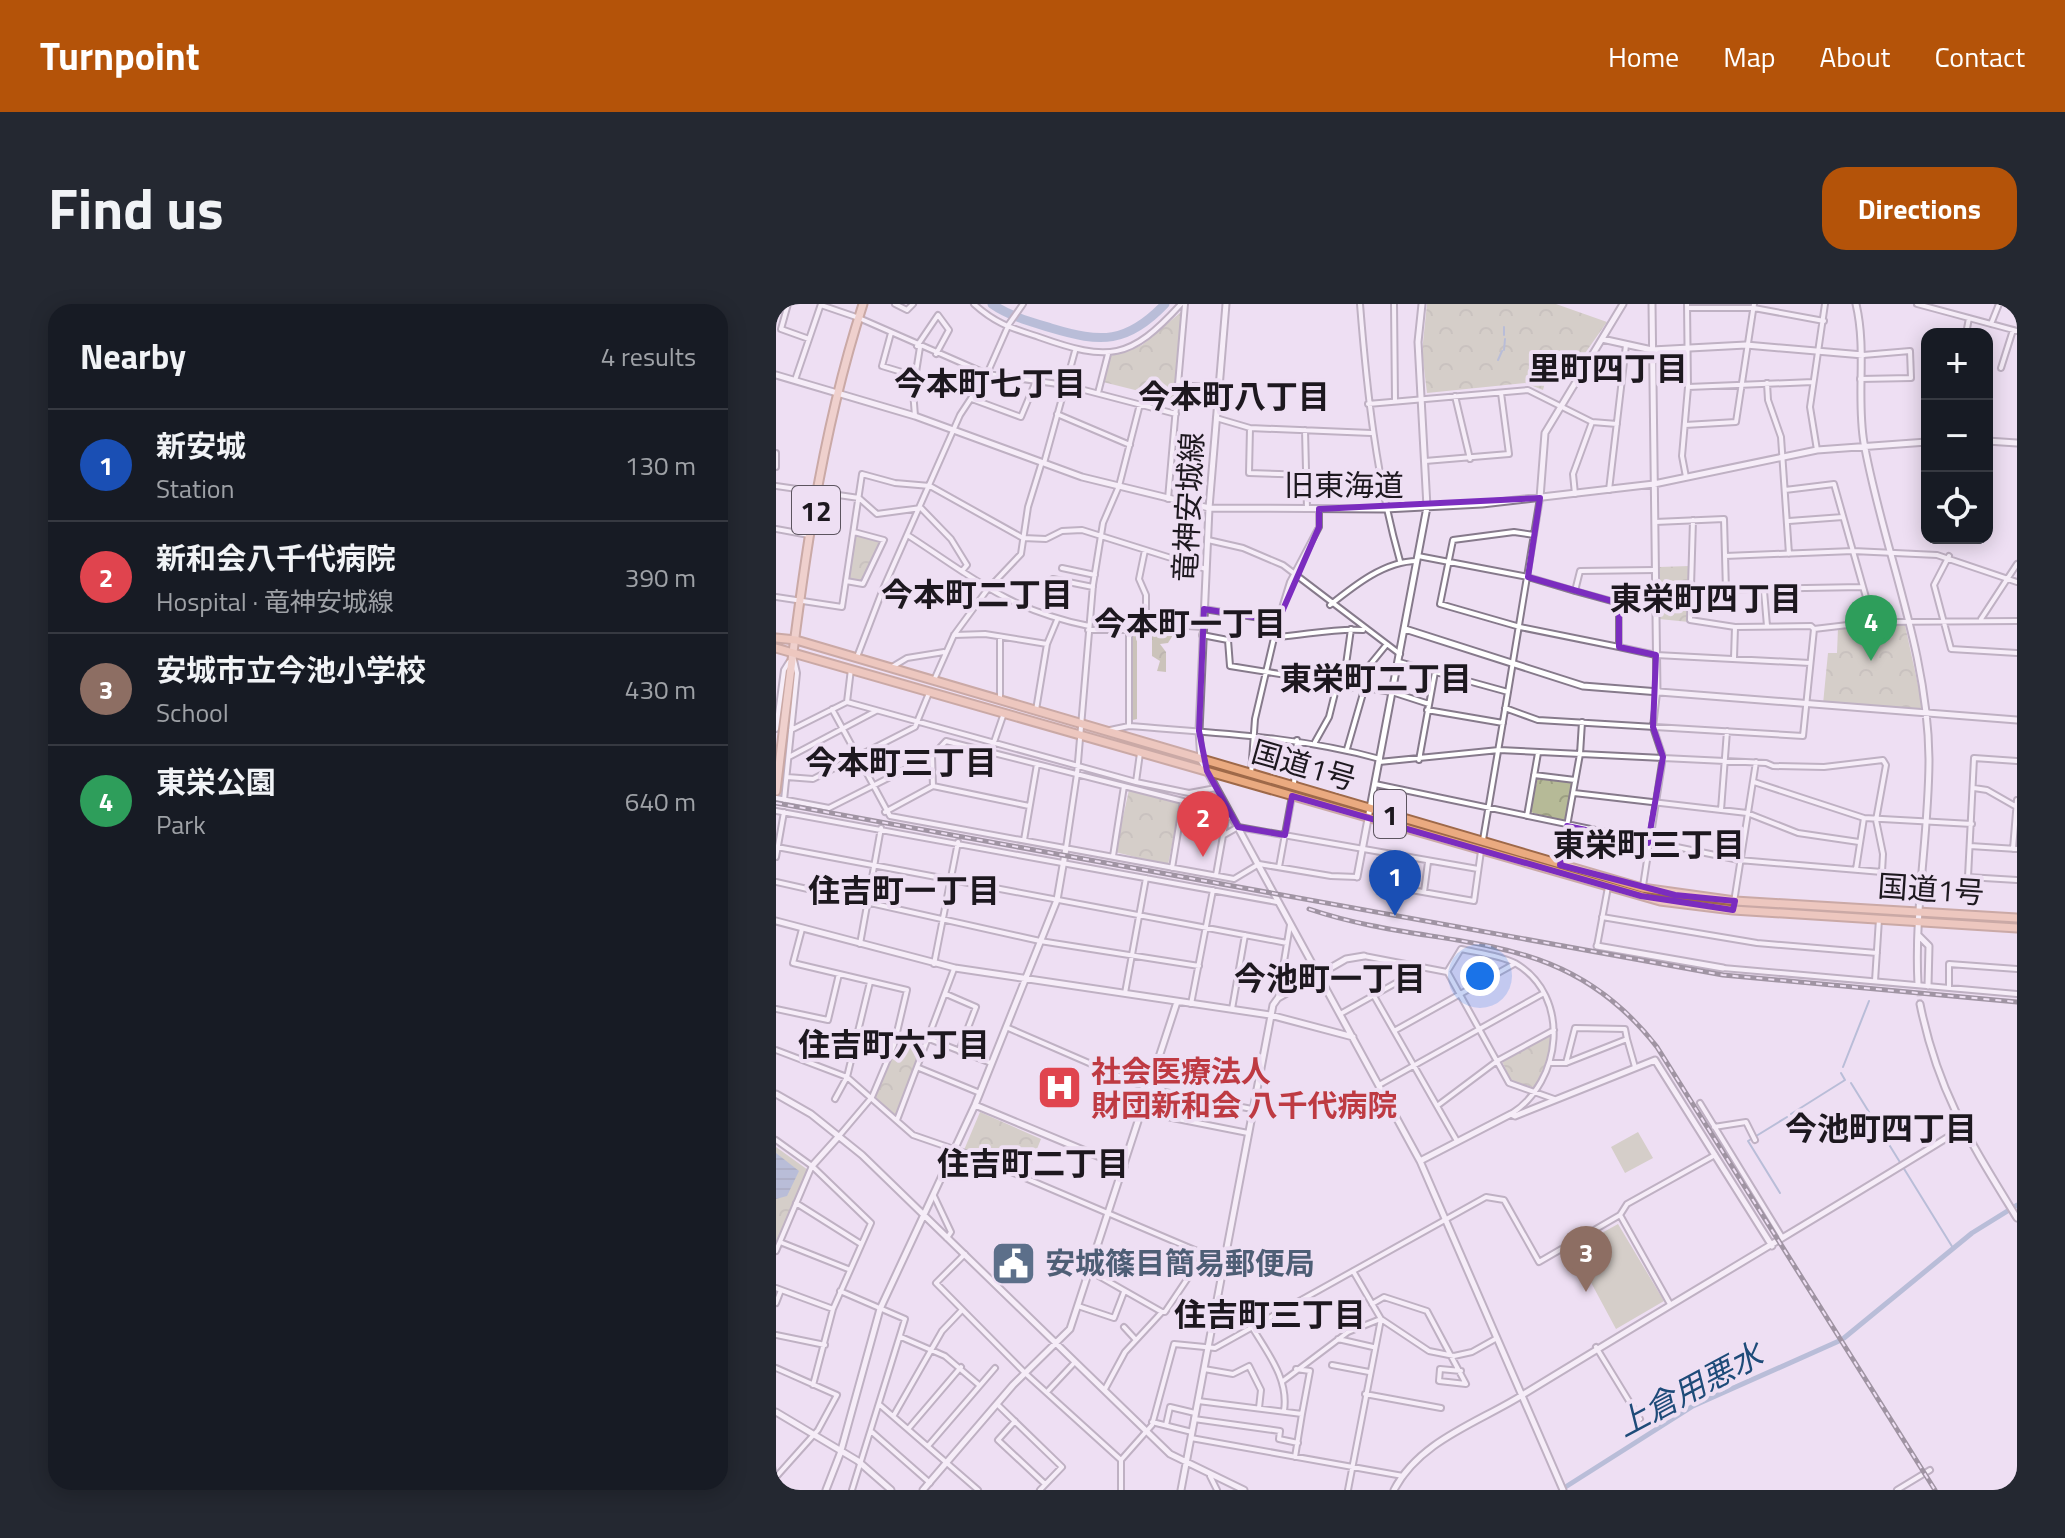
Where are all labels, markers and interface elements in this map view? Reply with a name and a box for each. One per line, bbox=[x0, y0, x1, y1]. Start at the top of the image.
text: Turnpoint bbox=[40, 27, 200, 85]
text: Home bbox=[1608, 35, 1679, 78]
text: Map bbox=[1723, 35, 1776, 78]
text: About bbox=[1820, 35, 1890, 78]
text: Contact bbox=[1934, 35, 2025, 78]
text: Find us bbox=[48, 166, 224, 251]
button: Directions bbox=[1822, 167, 2017, 250]
map controls bbox=[1921, 328, 1993, 544]
button: + bbox=[1921, 328, 1993, 400]
text: Nearby bbox=[80, 330, 186, 382]
text: 4 results bbox=[601, 337, 696, 376]
district label: 里町四丁目 bbox=[1528, 344, 1688, 392]
district label: 今本町七丁目 bbox=[894, 359, 1086, 407]
district label: 今本町八丁目 bbox=[1138, 372, 1330, 420]
button: − bbox=[1921, 400, 1993, 472]
text: 新安城 bbox=[156, 423, 246, 469]
street label: 竜神安城線 bbox=[1161, 431, 1215, 583]
text: 1 bbox=[99, 446, 113, 485]
text: 130 m bbox=[625, 446, 696, 485]
street label: 旧東海道 bbox=[1284, 462, 1404, 508]
text: Station bbox=[156, 469, 235, 508]
button: locate bbox=[1921, 472, 1993, 544]
road number: 12 bbox=[792, 486, 840, 534]
text: 新和会八千代病院 bbox=[156, 535, 396, 581]
text: 2 bbox=[99, 558, 113, 597]
text: 390 m bbox=[625, 558, 696, 597]
district label: 今本町二丁目 bbox=[881, 570, 1073, 618]
district label: 東栄町四丁目 bbox=[1610, 574, 1802, 622]
text: Hospital · 竜神安城線 bbox=[156, 582, 394, 621]
pin: 4 bbox=[1845, 595, 1897, 661]
district label: 今本町一丁目 bbox=[1094, 599, 1286, 647]
text: 安城市立今池小学校 bbox=[156, 647, 426, 693]
district label: 東栄町二丁目 bbox=[1280, 654, 1472, 702]
text: 3 bbox=[99, 670, 113, 709]
text: 430 m bbox=[625, 670, 696, 709]
text: School bbox=[156, 693, 229, 732]
street label: 国道1号 bbox=[1246, 728, 1362, 802]
district label: 今本町三丁目 bbox=[805, 738, 997, 786]
text: 東栄公園 bbox=[156, 759, 276, 805]
text: 4 bbox=[99, 782, 113, 821]
text: 640 m bbox=[625, 782, 696, 821]
road number: 1 bbox=[1374, 790, 1406, 838]
pin: 2 bbox=[1177, 791, 1229, 857]
text: Park bbox=[156, 805, 206, 844]
district label: 東栄町三丁目 bbox=[1553, 820, 1745, 868]
pin: 1 bbox=[1369, 850, 1421, 916]
street label: 国道1号 bbox=[1876, 862, 1986, 916]
district label: 住吉町一丁目 bbox=[808, 866, 1000, 914]
district label: 今池町一丁目 bbox=[1234, 954, 1426, 1002]
your location bbox=[1460, 956, 1500, 996]
district label: 住吉町六丁目 bbox=[798, 1020, 990, 1068]
place label: 社会医療法人 財団新和会 八千代病院 bbox=[1091, 1048, 1398, 1128]
hospital icon: 社会医療法人 財団新和会 八千代病院 bbox=[1036, 1064, 1084, 1112]
district label: 今池町四丁目 bbox=[1785, 1104, 1977, 1152]
district label: 住吉町二丁目 bbox=[937, 1139, 1129, 1187]
pin: 3 bbox=[1560, 1226, 1612, 1292]
public building icon: 安城篠目簡易郵便局 bbox=[990, 1239, 1038, 1287]
place label: 安城篠目簡易郵便局 bbox=[1045, 1240, 1315, 1286]
district label: 住吉町三丁目 bbox=[1174, 1290, 1366, 1338]
water label: 上倉用悪水 bbox=[1607, 1329, 1774, 1448]

